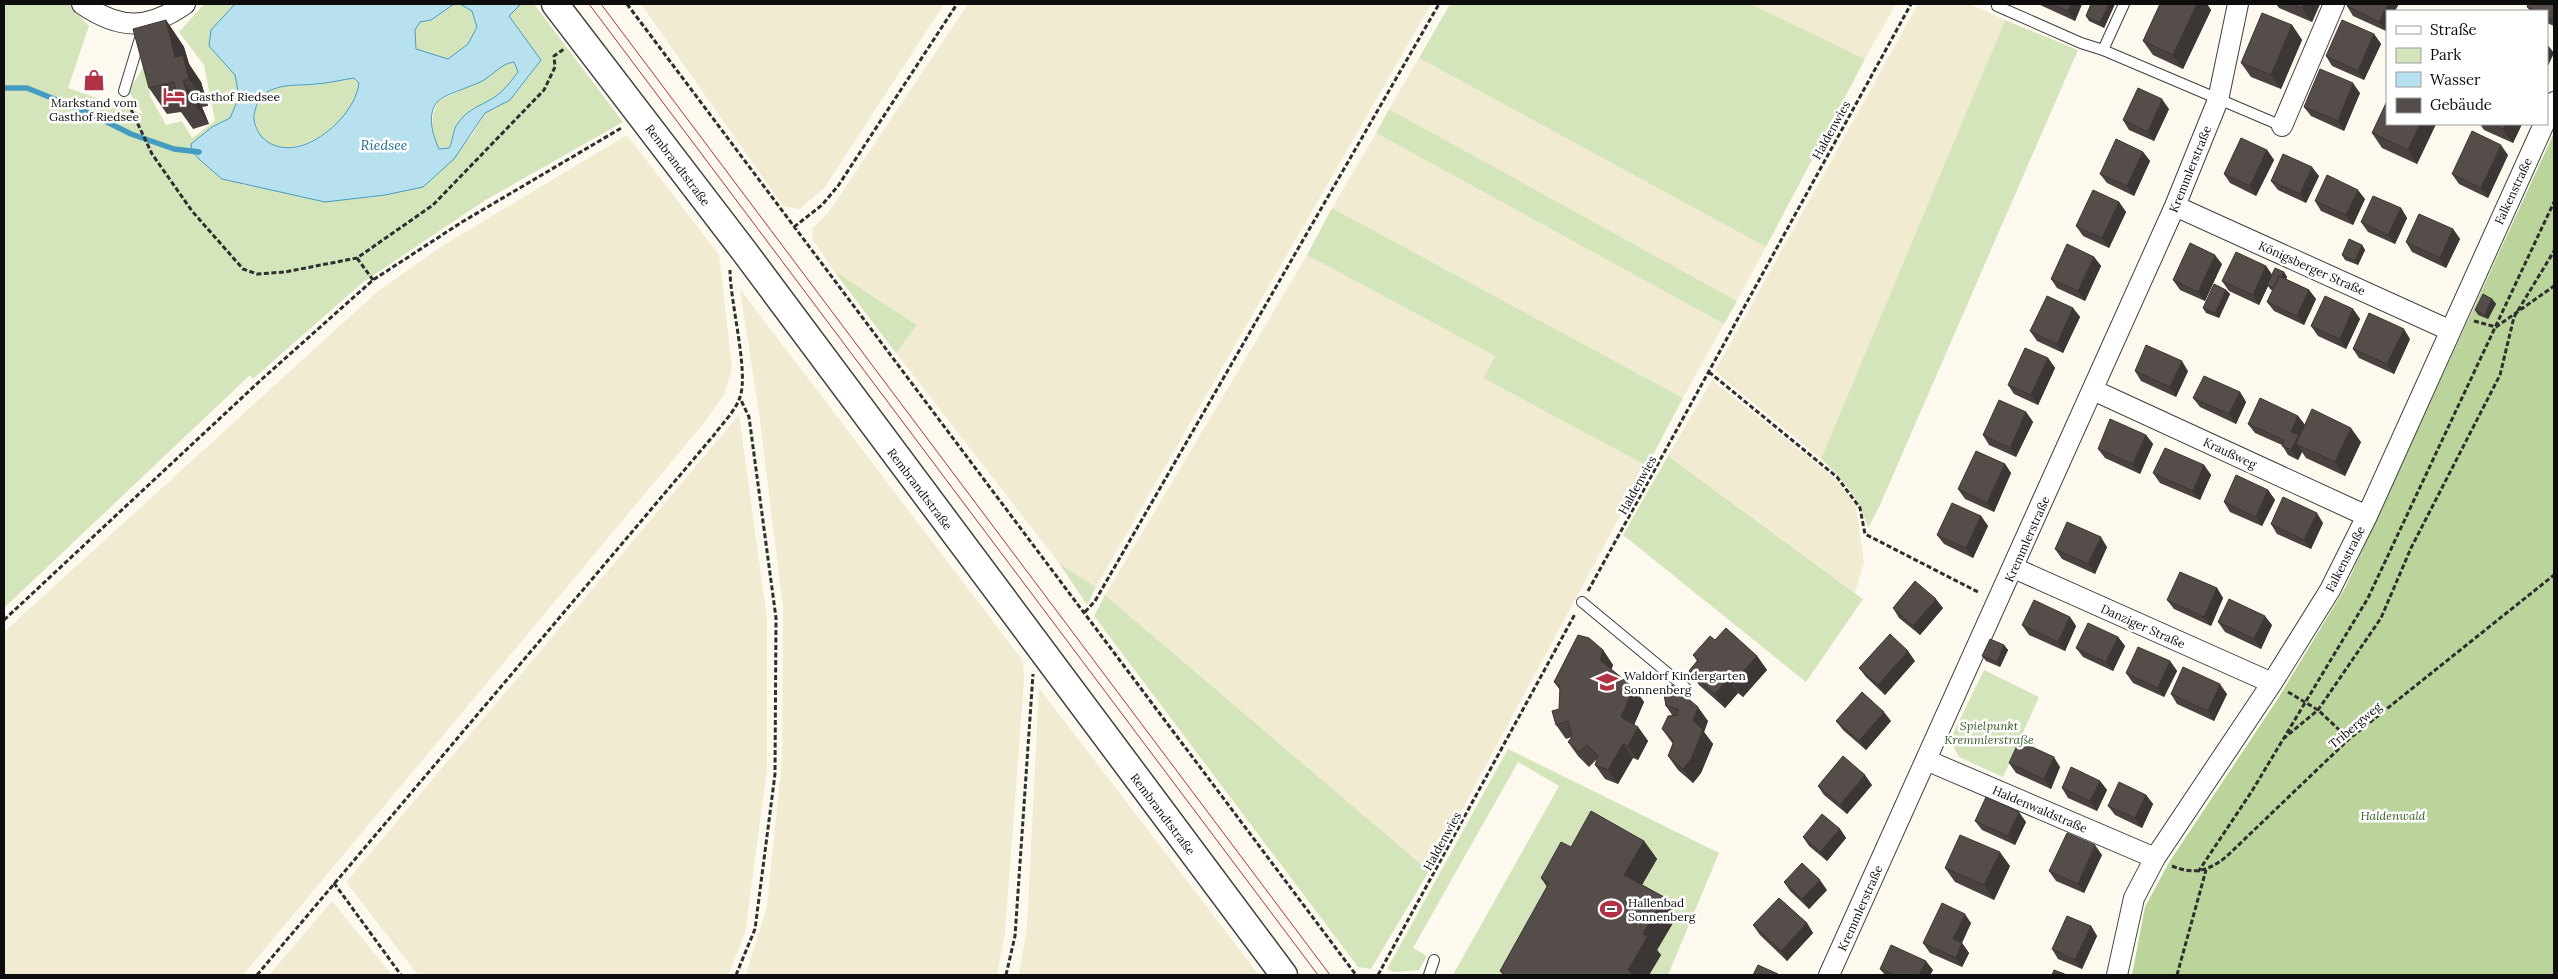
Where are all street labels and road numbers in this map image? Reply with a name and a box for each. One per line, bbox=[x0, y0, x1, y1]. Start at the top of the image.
street label: Haldenwies bbox=[1809, 98, 1853, 162]
street label: Rembrandtstraße bbox=[642, 121, 714, 209]
street label: Kremmlerstraße bbox=[2166, 123, 2214, 215]
street label: Falkenstraße bbox=[2491, 155, 2535, 227]
street label: Königsberger Straße bbox=[2256, 238, 2368, 299]
street label: Kraußweg bbox=[2201, 434, 2259, 472]
street label: Rembrandtstraße bbox=[884, 445, 956, 533]
street label: Haldenwies bbox=[1615, 453, 1659, 517]
street label: Kremmlerstraße bbox=[2001, 493, 2053, 584]
street label: Falkenstraße bbox=[2322, 523, 2368, 594]
street label: Danziger Straße bbox=[2099, 601, 2188, 651]
street label: Tribergweg bbox=[2326, 698, 2385, 751]
street label: Rembrandtstraße bbox=[1127, 770, 1199, 858]
street label: Haldenwaldstraße bbox=[1990, 782, 2090, 836]
street label: Haldenwies bbox=[1420, 809, 1464, 873]
street label: Kremmlerstraße bbox=[1834, 862, 1886, 953]

